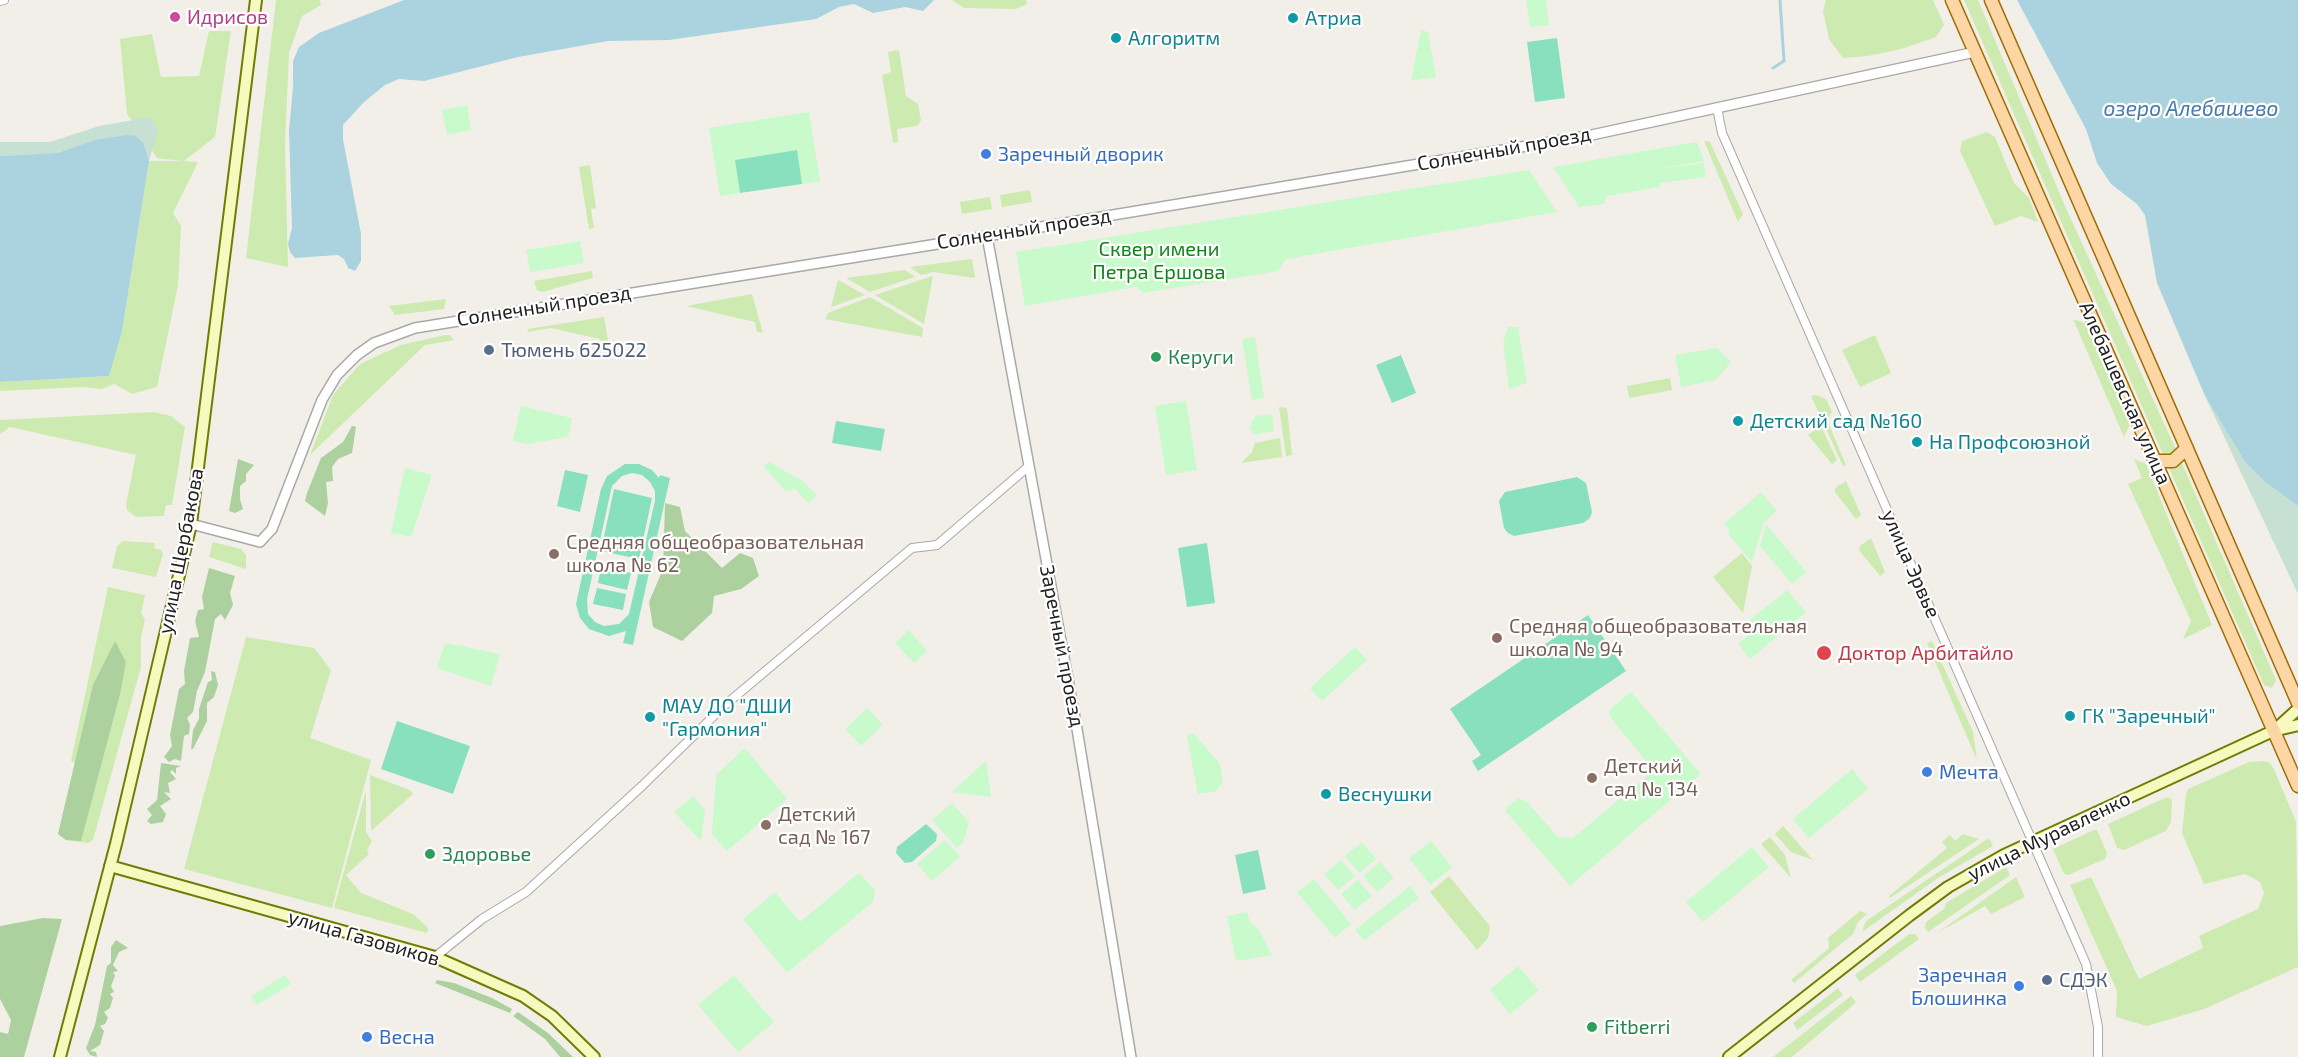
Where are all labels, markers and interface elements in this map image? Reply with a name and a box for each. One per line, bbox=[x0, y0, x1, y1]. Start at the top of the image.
place label: Идрисов bbox=[187, 5, 268, 29]
place label: Атриа bbox=[1305, 6, 1362, 30]
marker: Идрисов bbox=[168, 10, 182, 24]
marker: Атриа bbox=[1286, 11, 1300, 25]
place label: Алгоритм bbox=[1128, 26, 1220, 50]
marker: Алгоритм bbox=[1109, 31, 1123, 45]
water label: озеро Алебашево bbox=[2103, 96, 2279, 122]
street label: Солнечный проезд bbox=[1415, 122, 1593, 176]
place label: Заречный дворик bbox=[998, 142, 1164, 166]
marker: Заречный дворик bbox=[979, 147, 993, 161]
street label: Солнечный проезд bbox=[935, 203, 1113, 255]
park label: Сквер имени Петра Ершова bbox=[1092, 237, 1226, 284]
street label: Солнечный проезд bbox=[455, 280, 633, 332]
street label: Алебашевская улица bbox=[2074, 298, 2176, 488]
place label: Тюмень 625022 bbox=[501, 338, 647, 362]
marker: Тюмень 625022 bbox=[482, 343, 496, 357]
place label: Керуги bbox=[1168, 345, 1234, 369]
marker: Керуги bbox=[1149, 350, 1163, 364]
place label: Детский сад №160 bbox=[1750, 409, 1922, 433]
marker: Детский сад №160 bbox=[1731, 414, 1745, 428]
place label: На Профсоюзной bbox=[1929, 430, 2090, 454]
marker: На Профсоюзной bbox=[1910, 435, 1924, 449]
street label: улица Щербакова bbox=[153, 466, 209, 636]
street label: улица Эрвье bbox=[1877, 506, 1945, 622]
place label: Средняя общеобразовательная школа № 62 bbox=[566, 530, 864, 577]
marker: Средняя общеобразовательная школа № 62 bbox=[547, 547, 561, 561]
street label: Заречный проезд bbox=[1035, 563, 1089, 729]
place label: Средняя общеобразовательная школа № 94 bbox=[1509, 614, 1807, 661]
marker: Средняя общеобразовательная школа № 94 bbox=[1490, 631, 1504, 645]
place label: Доктор Арбитайло bbox=[1838, 641, 2014, 665]
marker: Доктор Арбитайло bbox=[1815, 644, 1833, 662]
place label: МАУ ДО "ДШИ "Гармония" bbox=[662, 694, 792, 741]
place label: ГК "Заречный" bbox=[2082, 704, 2216, 728]
marker: ГК "Заречный" bbox=[2063, 709, 2077, 723]
marker: МАУ ДО "ДШИ "Гармония" bbox=[643, 710, 657, 724]
place label: Детский сад № 134 bbox=[1604, 754, 1698, 801]
place label: Мечта bbox=[1939, 760, 1999, 784]
marker: Мечта bbox=[1920, 765, 1934, 779]
marker: Детский сад № 134 bbox=[1585, 771, 1599, 785]
place label: Веснушки bbox=[1338, 782, 1432, 806]
street label: улица Муравленко bbox=[1964, 786, 2134, 886]
marker: Веснушки bbox=[1319, 787, 1333, 801]
place label: Детский сад № 167 bbox=[778, 802, 871, 849]
marker: Детский сад № 167 bbox=[759, 818, 773, 832]
place label: Здоровье bbox=[442, 842, 531, 866]
marker: Здоровье bbox=[423, 847, 437, 861]
street label: улица Газовиков bbox=[285, 905, 443, 971]
place label: Заречная Блошинка bbox=[1911, 963, 2007, 1010]
place label: СДЭК bbox=[2059, 968, 2108, 992]
marker: СДЭК bbox=[2040, 973, 2054, 987]
marker: Заречная Блошинка bbox=[2012, 979, 2026, 993]
place label: Fitberri bbox=[1604, 1015, 1670, 1039]
marker: Fitberri bbox=[1585, 1020, 1599, 1034]
place label: Весна bbox=[379, 1025, 435, 1049]
marker: Весна bbox=[360, 1030, 374, 1044]

